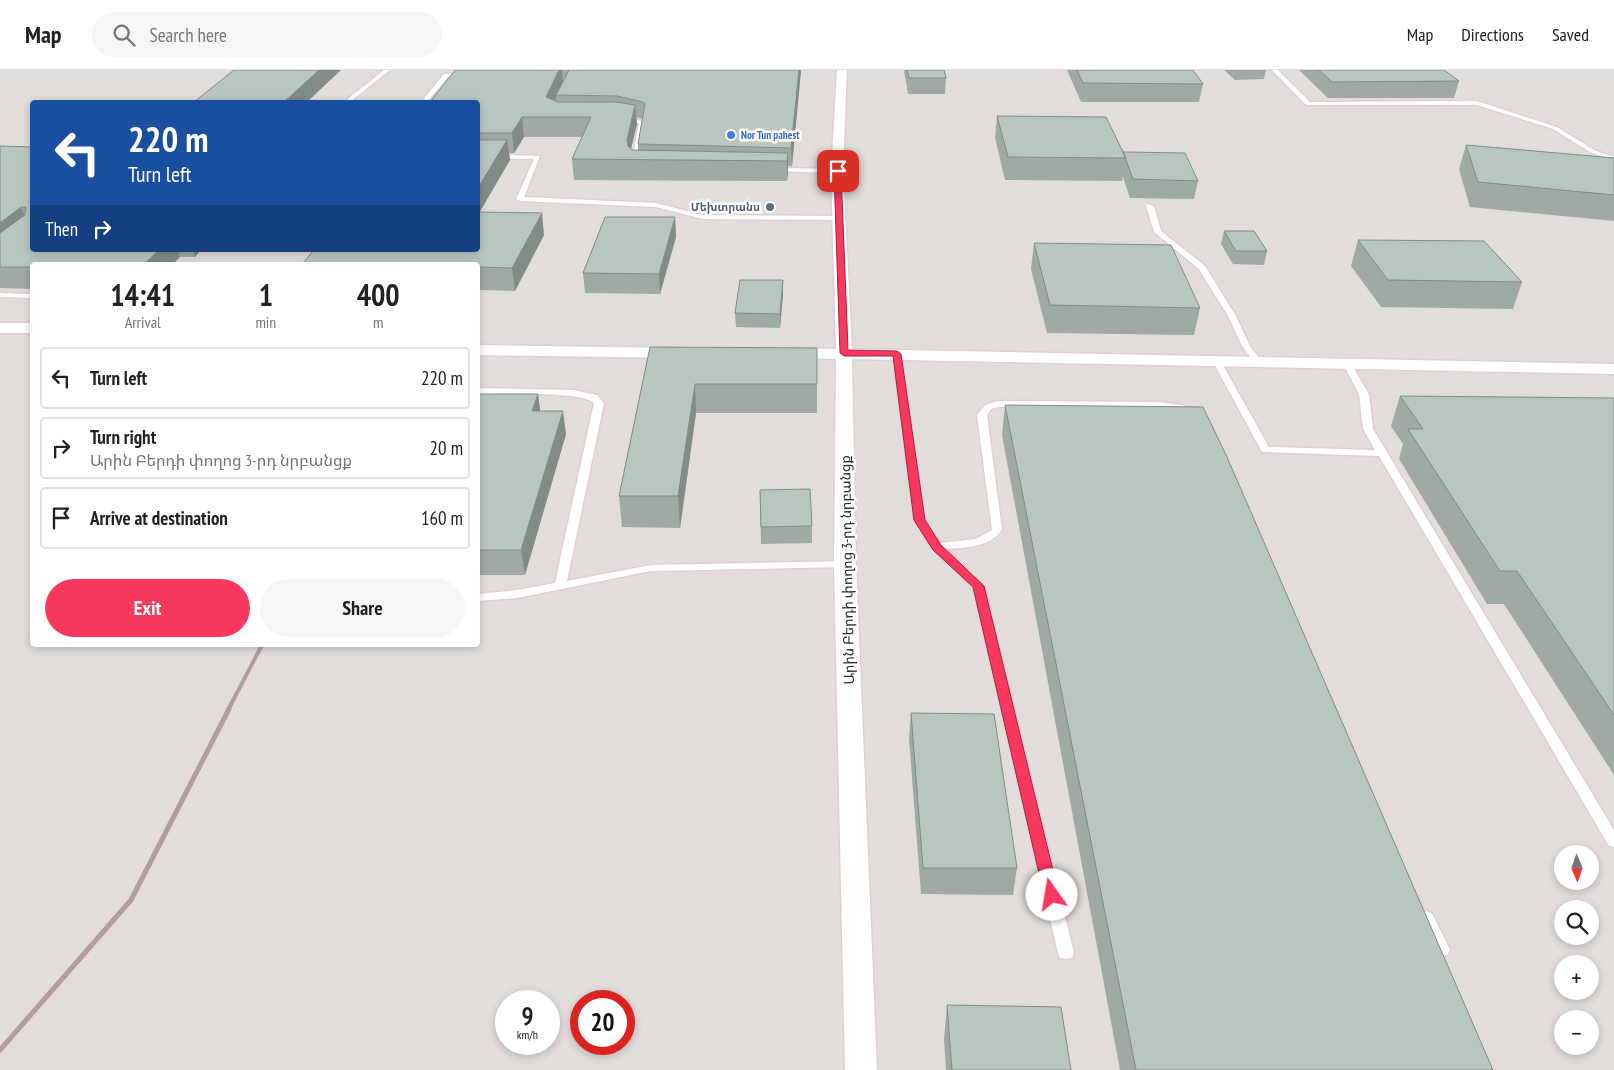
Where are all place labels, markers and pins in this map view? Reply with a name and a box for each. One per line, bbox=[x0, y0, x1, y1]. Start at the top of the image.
place label: Nor Tun pahest bbox=[741, 128, 800, 142]
marker: Nor Tun pahest bbox=[725, 129, 737, 141]
pin bbox=[817, 150, 859, 192]
place label: Մեխտրանս bbox=[691, 200, 760, 214]
marker: Մեխտրանս bbox=[764, 201, 776, 213]

